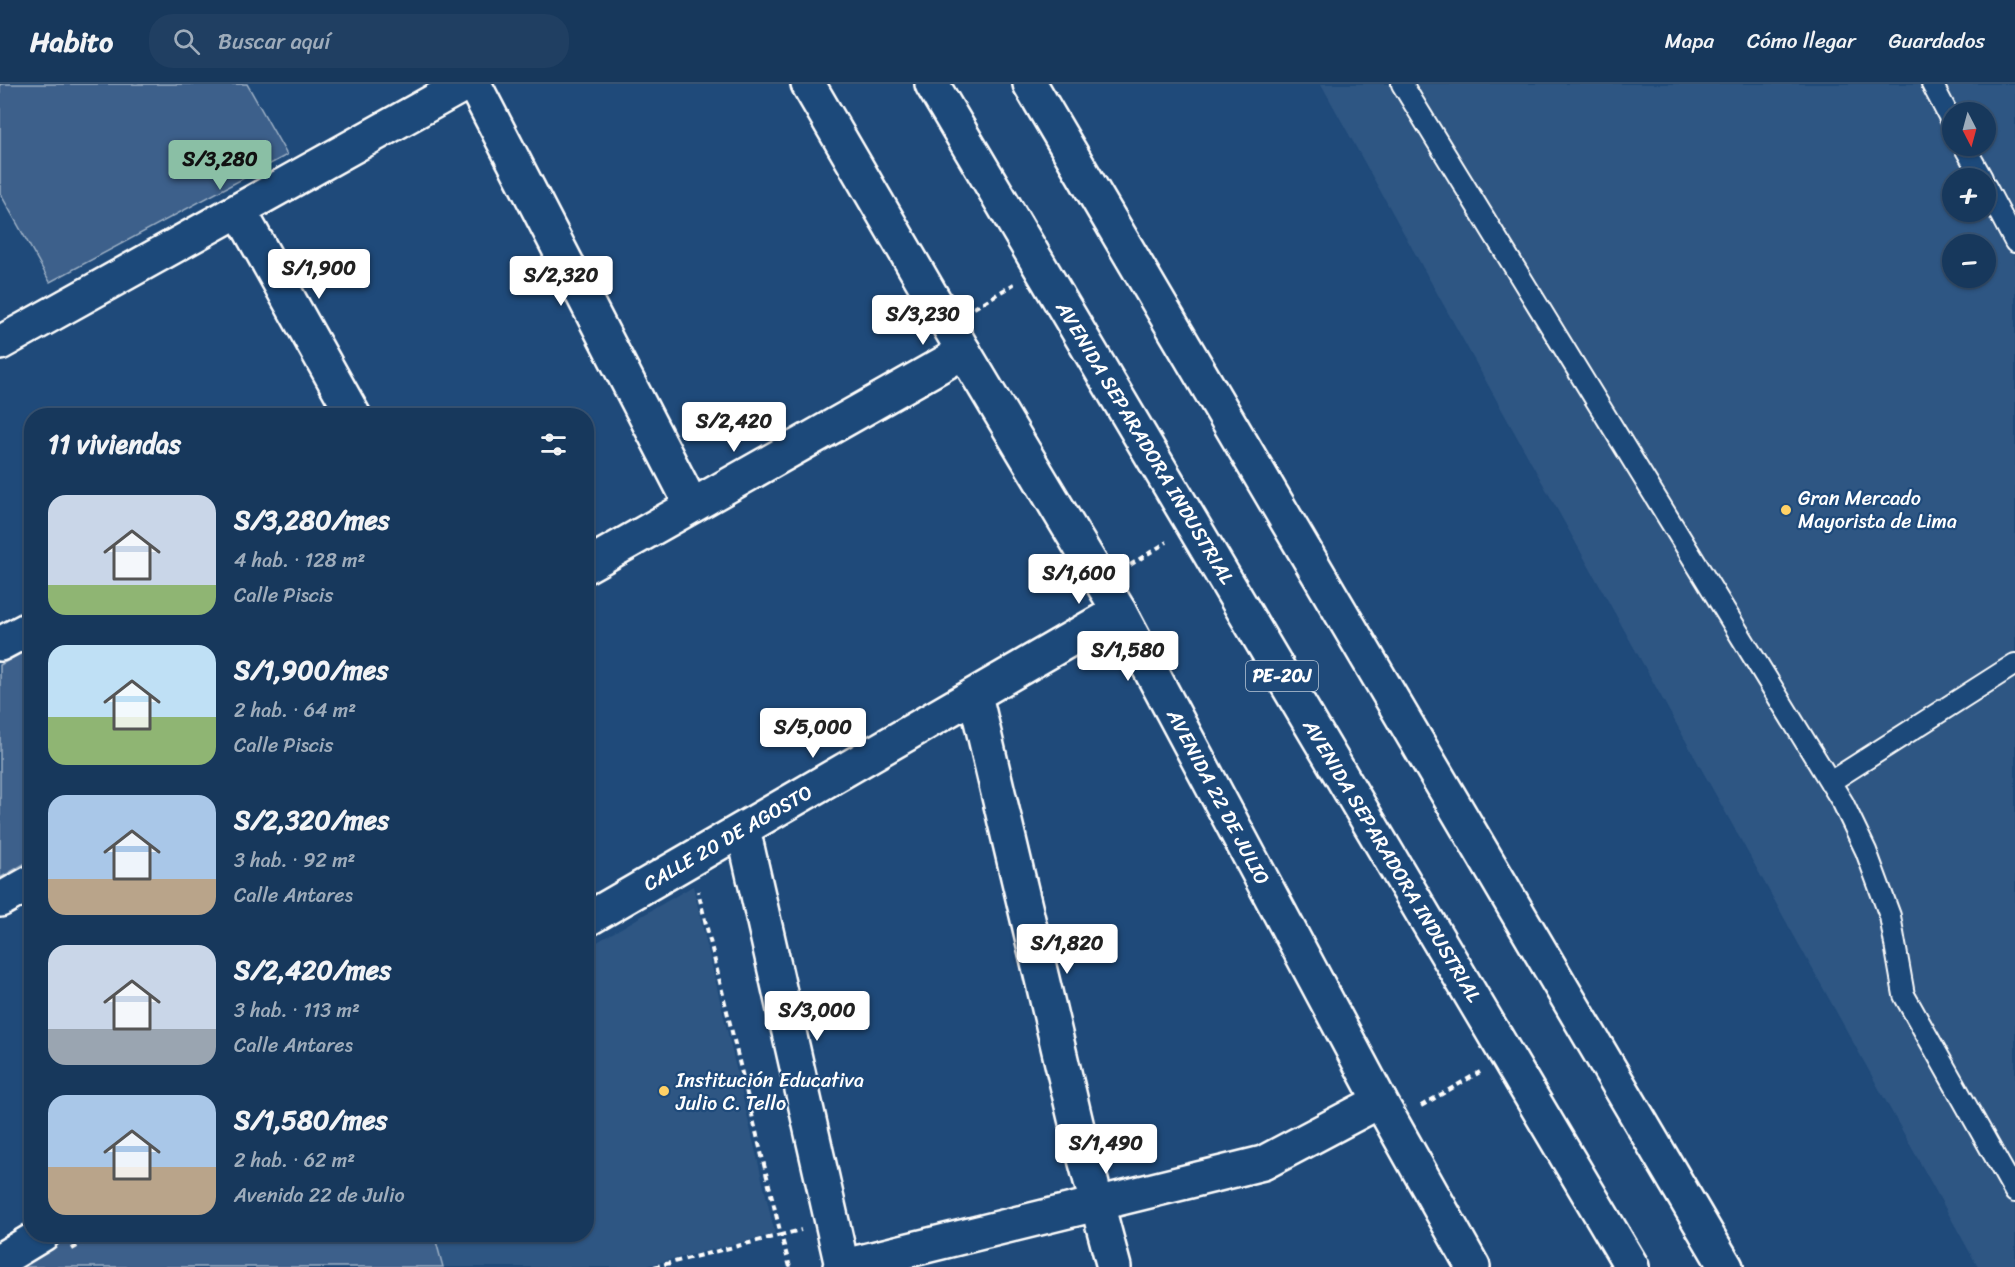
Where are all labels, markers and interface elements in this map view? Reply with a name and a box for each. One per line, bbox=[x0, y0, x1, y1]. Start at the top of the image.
search box bbox=[149, 14, 569, 68]
text: Habito bbox=[30, 17, 113, 66]
text: Buscar aquí bbox=[218, 22, 330, 61]
text: Mapa bbox=[1665, 22, 1714, 60]
text: Cómo llegar bbox=[1747, 22, 1856, 60]
text: Guardados bbox=[1889, 22, 1985, 60]
icon: search bbox=[170, 25, 203, 58]
north arrow bbox=[1942, 102, 1996, 156]
map controls bbox=[1942, 102, 1996, 288]
pin: S/3,280 bbox=[165, 140, 275, 191]
text: S/3,280 bbox=[182, 142, 258, 177]
button: + bbox=[1942, 168, 1996, 222]
button: − bbox=[1942, 234, 1996, 288]
pin: S/1,900 bbox=[264, 249, 374, 300]
text: S/1,900 bbox=[282, 251, 356, 286]
pin: S/2,320 bbox=[506, 256, 616, 307]
text: S/2,320 bbox=[524, 258, 598, 293]
street label: AVENIDA SEPARADORA INDUSTRIAL bbox=[1046, 294, 1244, 592]
pin: S/3,230 bbox=[868, 295, 978, 346]
text: S/3,230 bbox=[886, 297, 960, 332]
pin: S/2,420 bbox=[679, 402, 789, 453]
text: S/2,420 bbox=[696, 404, 772, 439]
text: 11 viviendas bbox=[48, 421, 181, 467]
icon: filters bbox=[537, 428, 570, 461]
place label: Gran Mercado Mayorista de Lima bbox=[1798, 481, 1957, 539]
text: S/3,280/mes bbox=[234, 497, 390, 543]
marker: Gran Mercado Mayorista de Lima bbox=[1779, 503, 1793, 517]
icon: home bbox=[96, 519, 168, 591]
text: 4 hab. · 128 m² bbox=[234, 543, 365, 578]
pin: S/1,600 bbox=[1024, 554, 1134, 605]
text: S/1,600 bbox=[1042, 556, 1116, 591]
text: Calle Piscis bbox=[234, 578, 334, 613]
pin: S/1,580 bbox=[1073, 631, 1183, 682]
text: S/1,580 bbox=[1091, 633, 1165, 668]
text: S/1,900/mes bbox=[234, 647, 388, 693]
road number: PE-20J bbox=[1246, 661, 1318, 691]
icon: home bbox=[96, 669, 168, 741]
text: 2 hab. · 64 m² bbox=[234, 693, 356, 728]
street label: AVENIDA 22 DE JULIO bbox=[1156, 702, 1279, 891]
pin: S/5,000 bbox=[758, 708, 868, 759]
text: S/5,000 bbox=[774, 710, 852, 745]
street label: AVENIDA SEPARADORA INDUSTRIAL bbox=[1293, 712, 1491, 1010]
text: Calle Piscis bbox=[234, 728, 334, 763]
street label: CALLE 20 DE AGOSTO bbox=[636, 775, 820, 901]
text: S/2,320/mes bbox=[234, 797, 389, 843]
icon: home bbox=[96, 819, 168, 891]
text: 3 hab. · 92 m² bbox=[234, 843, 355, 878]
text: Calle Antares bbox=[234, 878, 353, 913]
pin: S/1,820 bbox=[1012, 924, 1122, 975]
text: S/1,820 bbox=[1031, 926, 1103, 961]
text: S/2,420/mes bbox=[234, 947, 391, 993]
icon: home bbox=[96, 969, 168, 1041]
pin: S/3,000 bbox=[762, 991, 872, 1042]
text: 3 hab. · 113 m² bbox=[234, 993, 360, 1028]
text: S/3,000 bbox=[779, 993, 855, 1028]
text: Calle Antares bbox=[234, 1028, 353, 1063]
place label: Institución Educativa Julio C. Tello bbox=[675, 1063, 864, 1121]
marker: Institución Educativa Julio C. Tello bbox=[657, 1084, 671, 1098]
text: S/1,580/mes bbox=[234, 1097, 388, 1143]
icon: home bbox=[96, 1119, 168, 1191]
pin: S/1,490 bbox=[1051, 1124, 1161, 1175]
text: S/1,490 bbox=[1069, 1126, 1143, 1161]
text: 2 hab. · 62 m² bbox=[234, 1143, 355, 1178]
text: Avenida 22 de Julio bbox=[234, 1178, 405, 1213]

